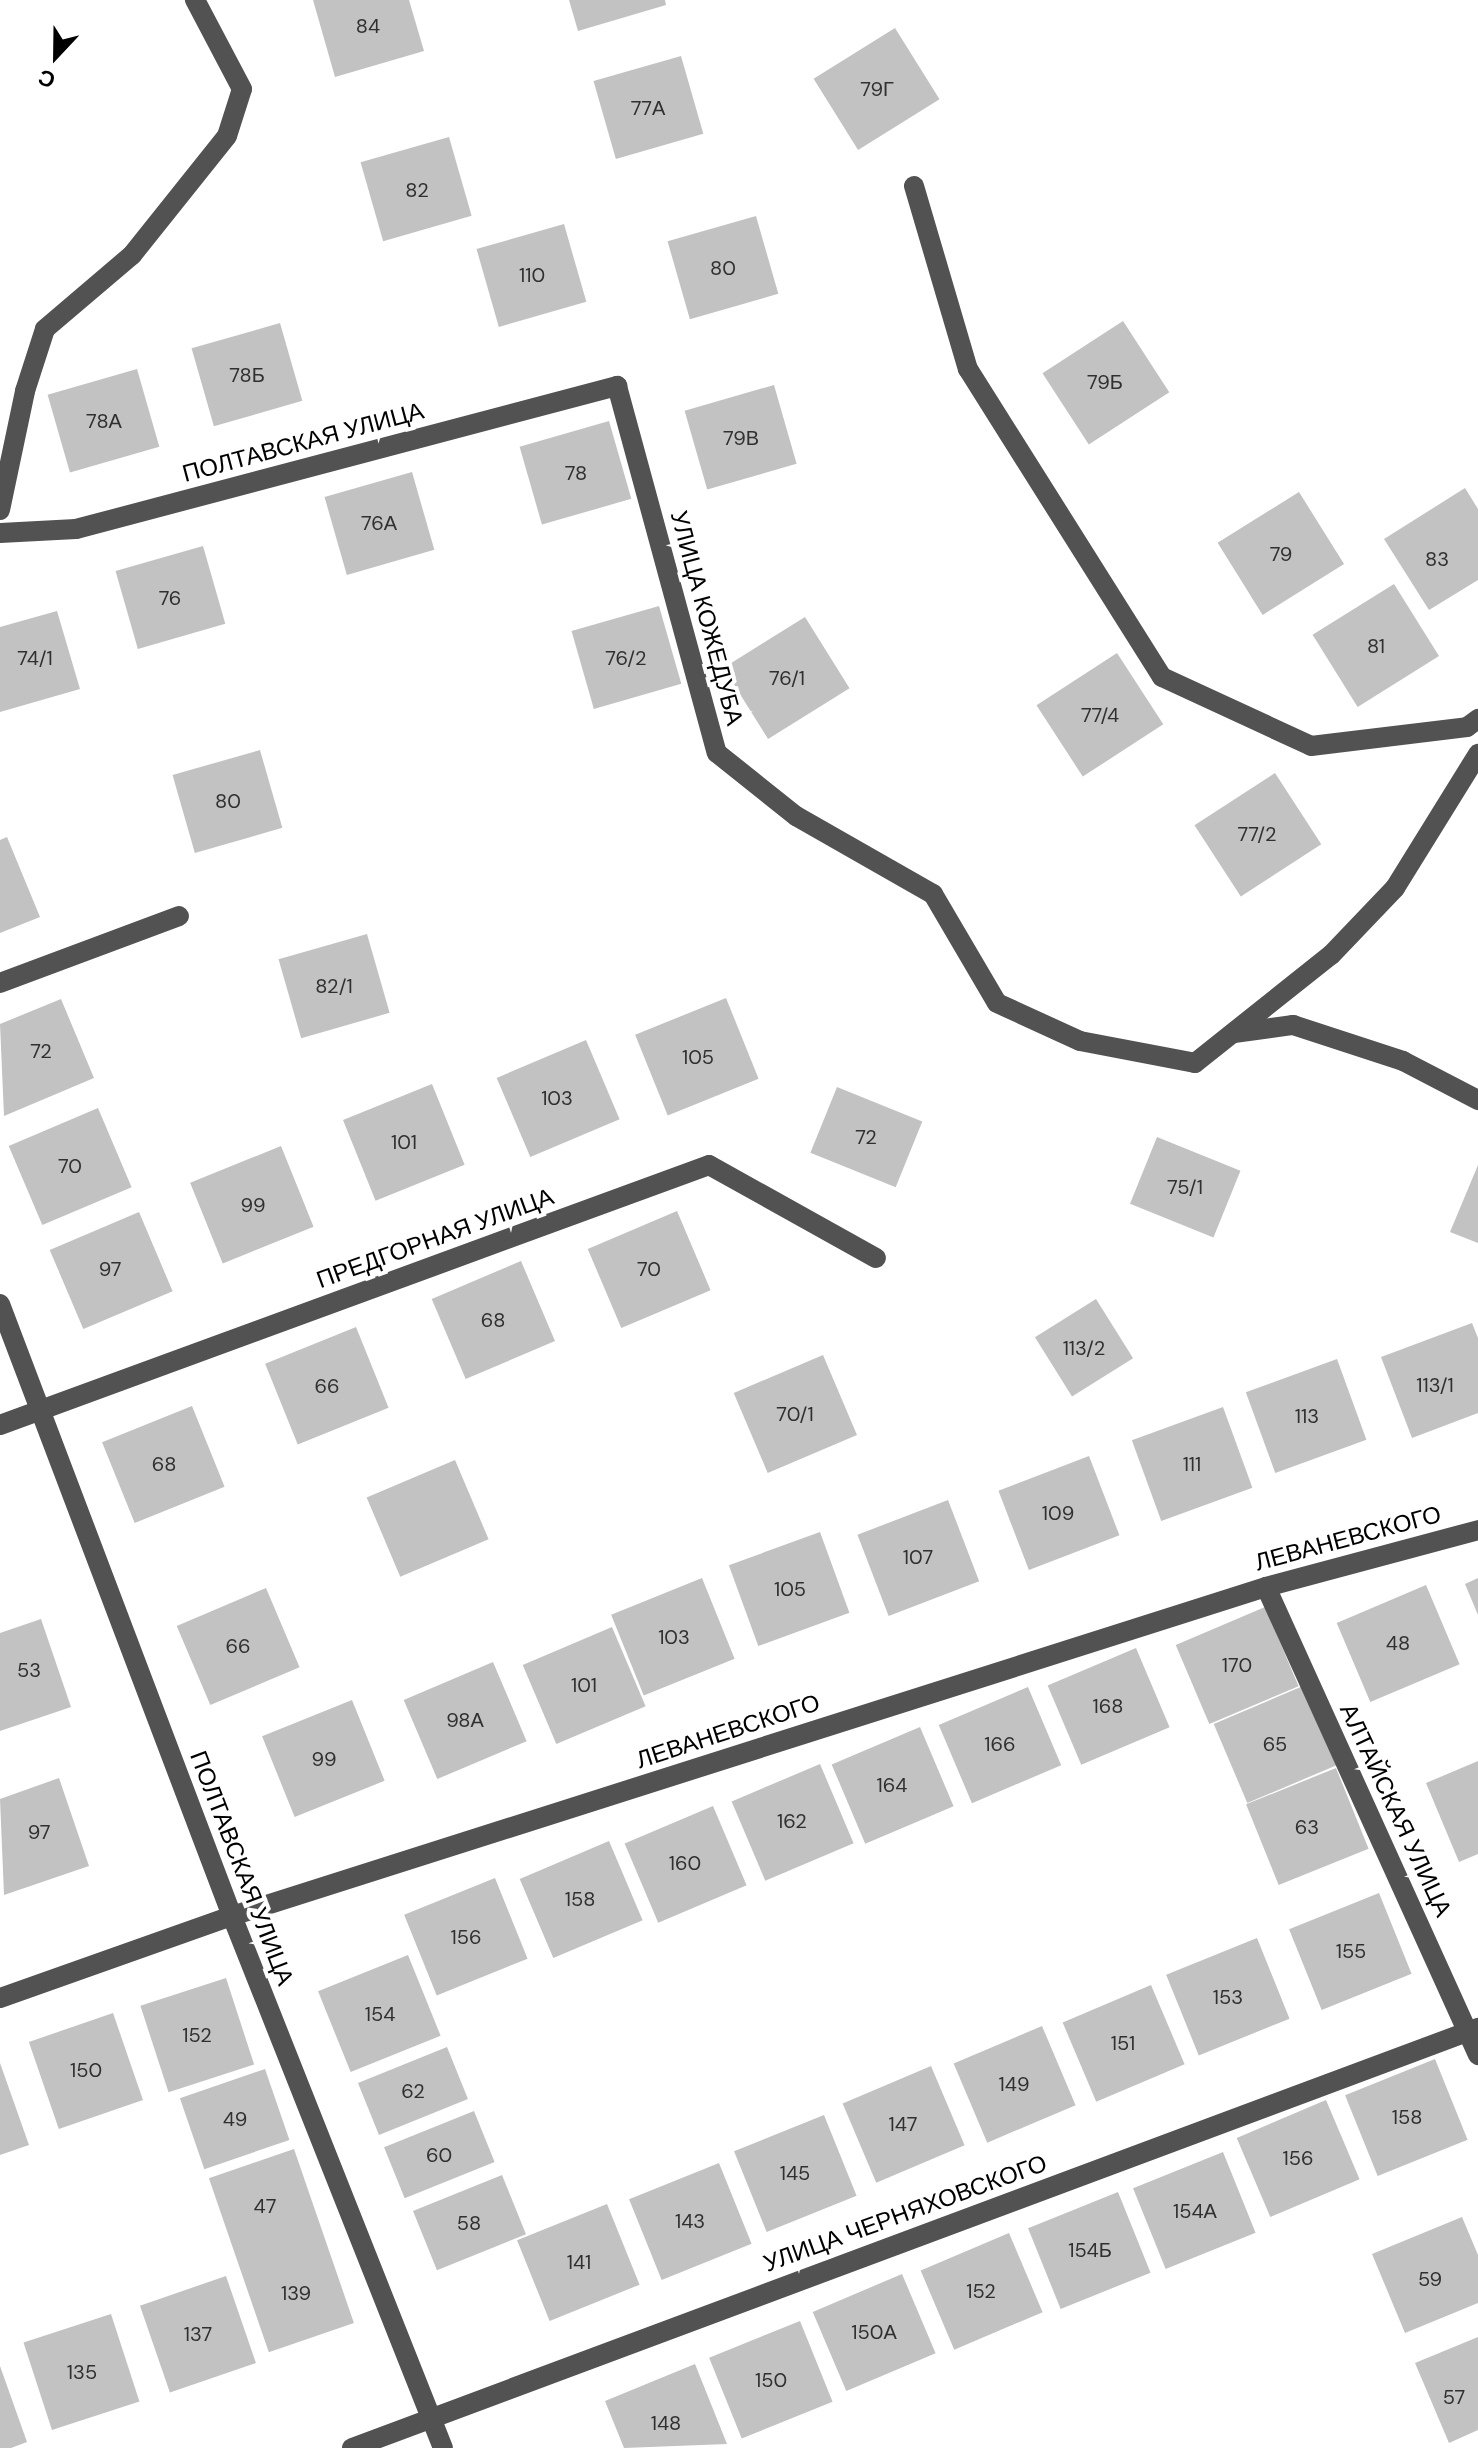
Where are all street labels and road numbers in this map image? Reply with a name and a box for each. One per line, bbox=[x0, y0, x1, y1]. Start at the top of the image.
street label: ПОЛТАВСКАЯ УЛИЦА bbox=[179, 396, 427, 488]
street label: УЛИЦА КОЖЕДУБА bbox=[665, 508, 749, 728]
street label: ПРЕДГОРНАЯ УЛИЦА bbox=[313, 1182, 557, 1294]
street label: ЛЕВАНЕВСКОГО bbox=[1252, 1499, 1444, 1577]
street label: ЛЕВАНЕВСКОГО bbox=[632, 1688, 824, 1774]
street label: АЛТАЙСКАЯ УЛИЦА bbox=[1334, 1699, 1458, 1921]
street label: ПОЛТАВСКАЯ УЛИЦА bbox=[184, 1747, 300, 1989]
street label: УЛИЦА ЧЕРНЯХОВСКОГО bbox=[759, 2148, 1051, 2278]

